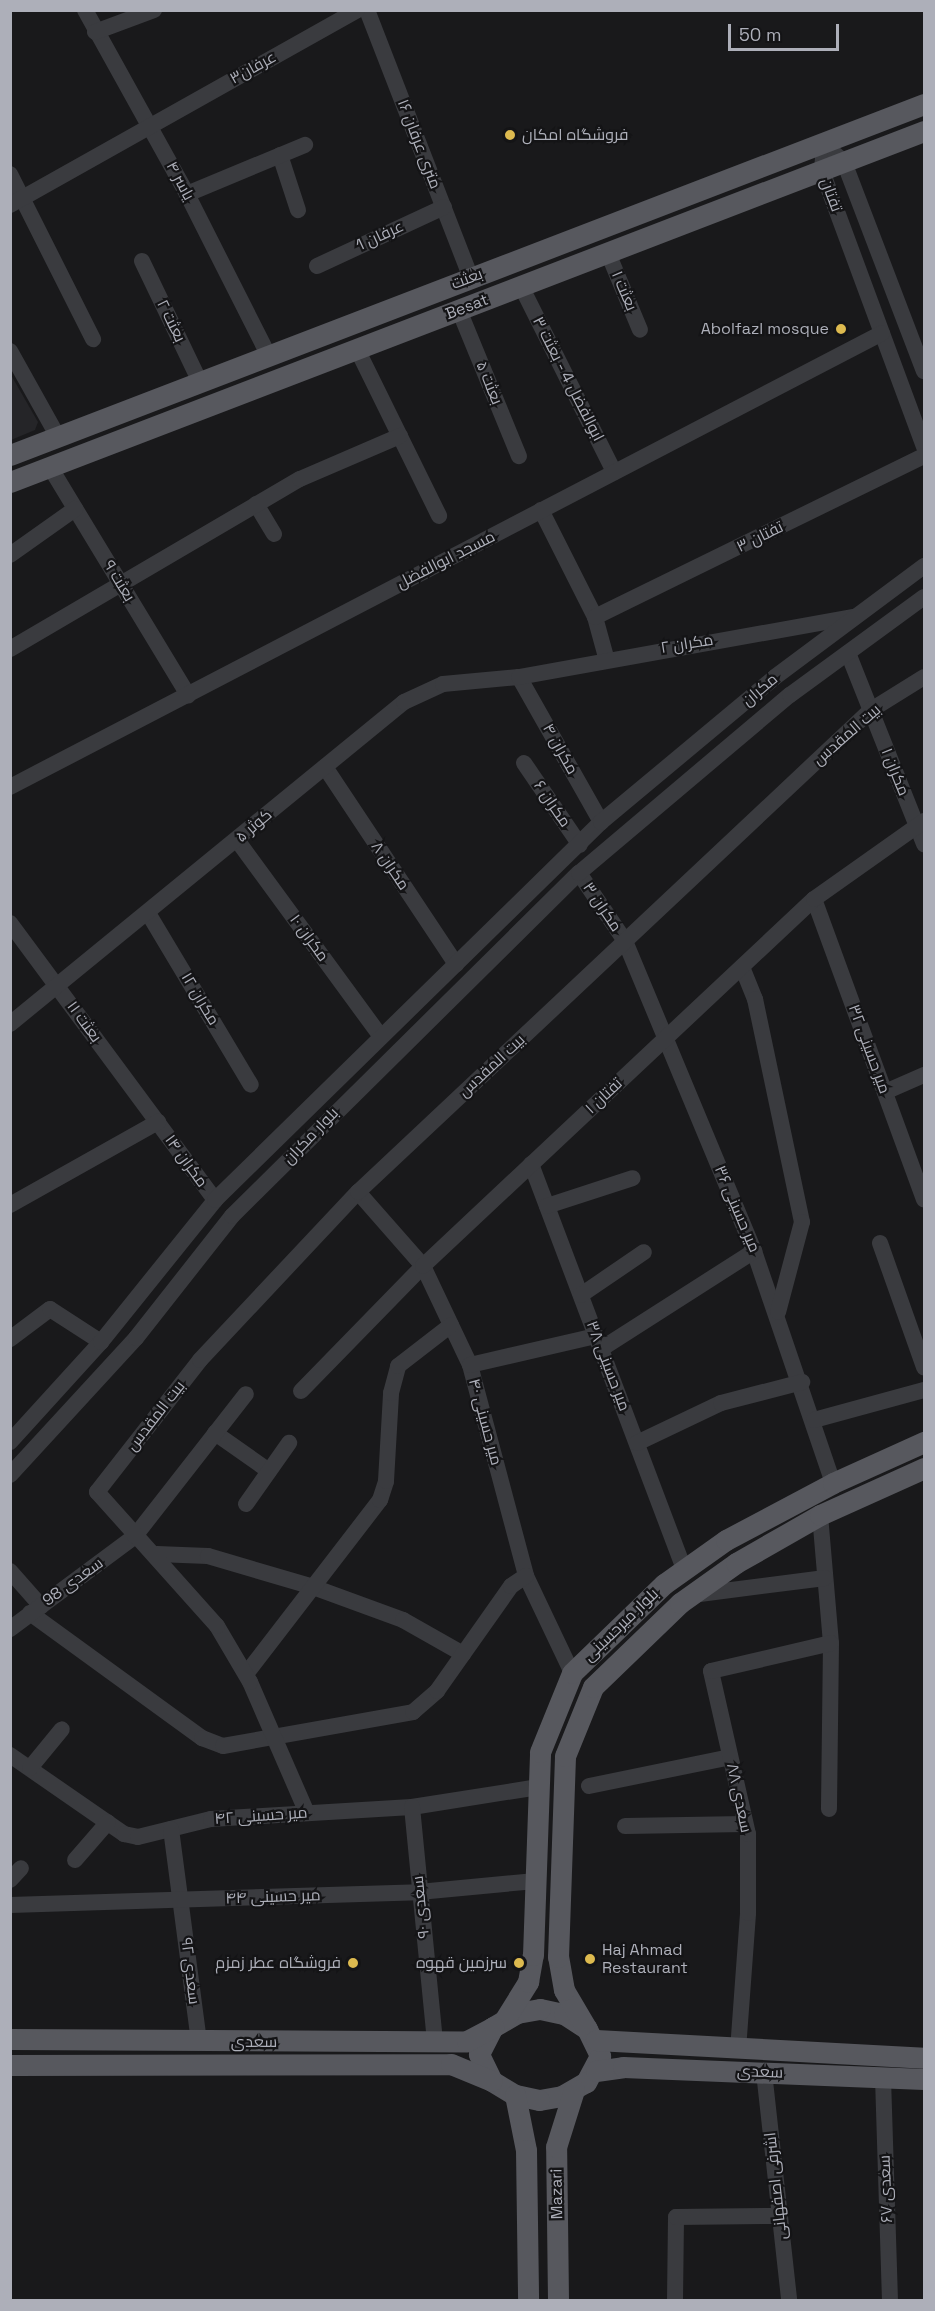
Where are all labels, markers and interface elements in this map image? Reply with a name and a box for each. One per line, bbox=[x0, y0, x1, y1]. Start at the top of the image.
scale bar bbox=[731, 12, 842, 50]
text: 50 m bbox=[739, 23, 781, 46]
street label: عرفان۳ bbox=[226, 47, 280, 89]
street label: ۱۶ متری عرفان bbox=[393, 97, 445, 191]
place label: فروشگاه امکان bbox=[522, 125, 628, 145]
marker: فروشگاه امکان bbox=[503, 128, 517, 142]
street label: یاسر ۴ bbox=[162, 158, 198, 204]
street label: تفتان bbox=[816, 175, 846, 215]
street label: عرفان 1 bbox=[353, 217, 407, 255]
street label: بعثت bbox=[449, 264, 485, 294]
street label: بعثت ۱ bbox=[607, 268, 641, 314]
street label: Besat bbox=[443, 290, 491, 324]
street label: بعثت ۲ bbox=[153, 297, 189, 345]
street label: ابوالفضل 4 - بعثت ۳ bbox=[528, 313, 608, 445]
place label: Abolfazl mosque bbox=[701, 319, 829, 339]
marker: Abolfazl mosque bbox=[834, 322, 848, 336]
street label: بعثت ۵ bbox=[472, 359, 506, 407]
street label: تفتان ۳ bbox=[734, 518, 786, 556]
street label: مسجد ابوالفضل bbox=[394, 527, 498, 593]
street label: بعثت ۹ bbox=[99, 557, 139, 605]
street label: مکران ۲ bbox=[659, 630, 715, 658]
street label: مکران bbox=[738, 670, 782, 710]
street label: بیت المقدس bbox=[809, 700, 885, 770]
street label: مکران ۴ bbox=[538, 720, 582, 778]
street label: مکران ۱ bbox=[877, 745, 913, 799]
street label: مکران ۶ bbox=[529, 777, 575, 831]
street label: کوثر ۵ bbox=[232, 805, 276, 847]
street label: مکران ۸ bbox=[367, 838, 413, 894]
street label: مکران ۳ bbox=[579, 879, 625, 935]
street label: مکران ۱۰ bbox=[285, 911, 333, 965]
street label: مکران ۱۲ bbox=[177, 969, 223, 1029]
street label: بعثت ۱۱ bbox=[63, 998, 105, 1046]
street label: میر حسینی ۳۲ bbox=[844, 1002, 894, 1096]
street label: بیت المقدس bbox=[455, 1030, 529, 1102]
street label: تفتان ۱ bbox=[581, 1074, 627, 1118]
street label: بلوار مکران bbox=[279, 1104, 343, 1168]
street label: مکران ۱۴ bbox=[161, 1131, 211, 1191]
street label: میر حسینی ۳۶ bbox=[710, 1163, 764, 1255]
street label: میر حسینی ۳۸ bbox=[582, 1318, 634, 1414]
street label: بیت المقدس bbox=[123, 1377, 189, 1455]
street label: میر حسینی ۴۰ bbox=[464, 1377, 506, 1467]
street label: سعدی 98 bbox=[39, 1554, 107, 1610]
street label: بلوار میرحسینی bbox=[579, 1584, 663, 1666]
street label: سعدی ۸۸ bbox=[722, 1762, 756, 1834]
street label: میر حسینی ۴۲ bbox=[214, 1803, 308, 1829]
street label: سعدی ۹۰ bbox=[408, 1875, 434, 1939]
street label: میر حسینی ۴۴ bbox=[225, 1886, 321, 1908]
street label: سعدی ۹۲ bbox=[176, 1937, 204, 2005]
place label: Haj Ahmad Restaurant bbox=[602, 1940, 688, 1978]
marker: Haj Ahmad Restaurant bbox=[583, 1952, 597, 1966]
place label: فروشگاه عطر زمزم bbox=[215, 1953, 341, 1973]
place label: سرزمین قهوه bbox=[416, 1953, 507, 1973]
marker: فروشگاه عطر زمزم bbox=[346, 1956, 360, 1970]
marker: سرزمین قهوه bbox=[512, 1956, 526, 1970]
street label: سعدی bbox=[231, 2032, 277, 2052]
street label: سعدی bbox=[737, 2062, 783, 2082]
street label: اشرفی اصفهانی bbox=[761, 2131, 791, 2241]
street label: سعدی ۶۷ bbox=[875, 2155, 897, 2223]
street label: Mazari bbox=[547, 2169, 567, 2219]

